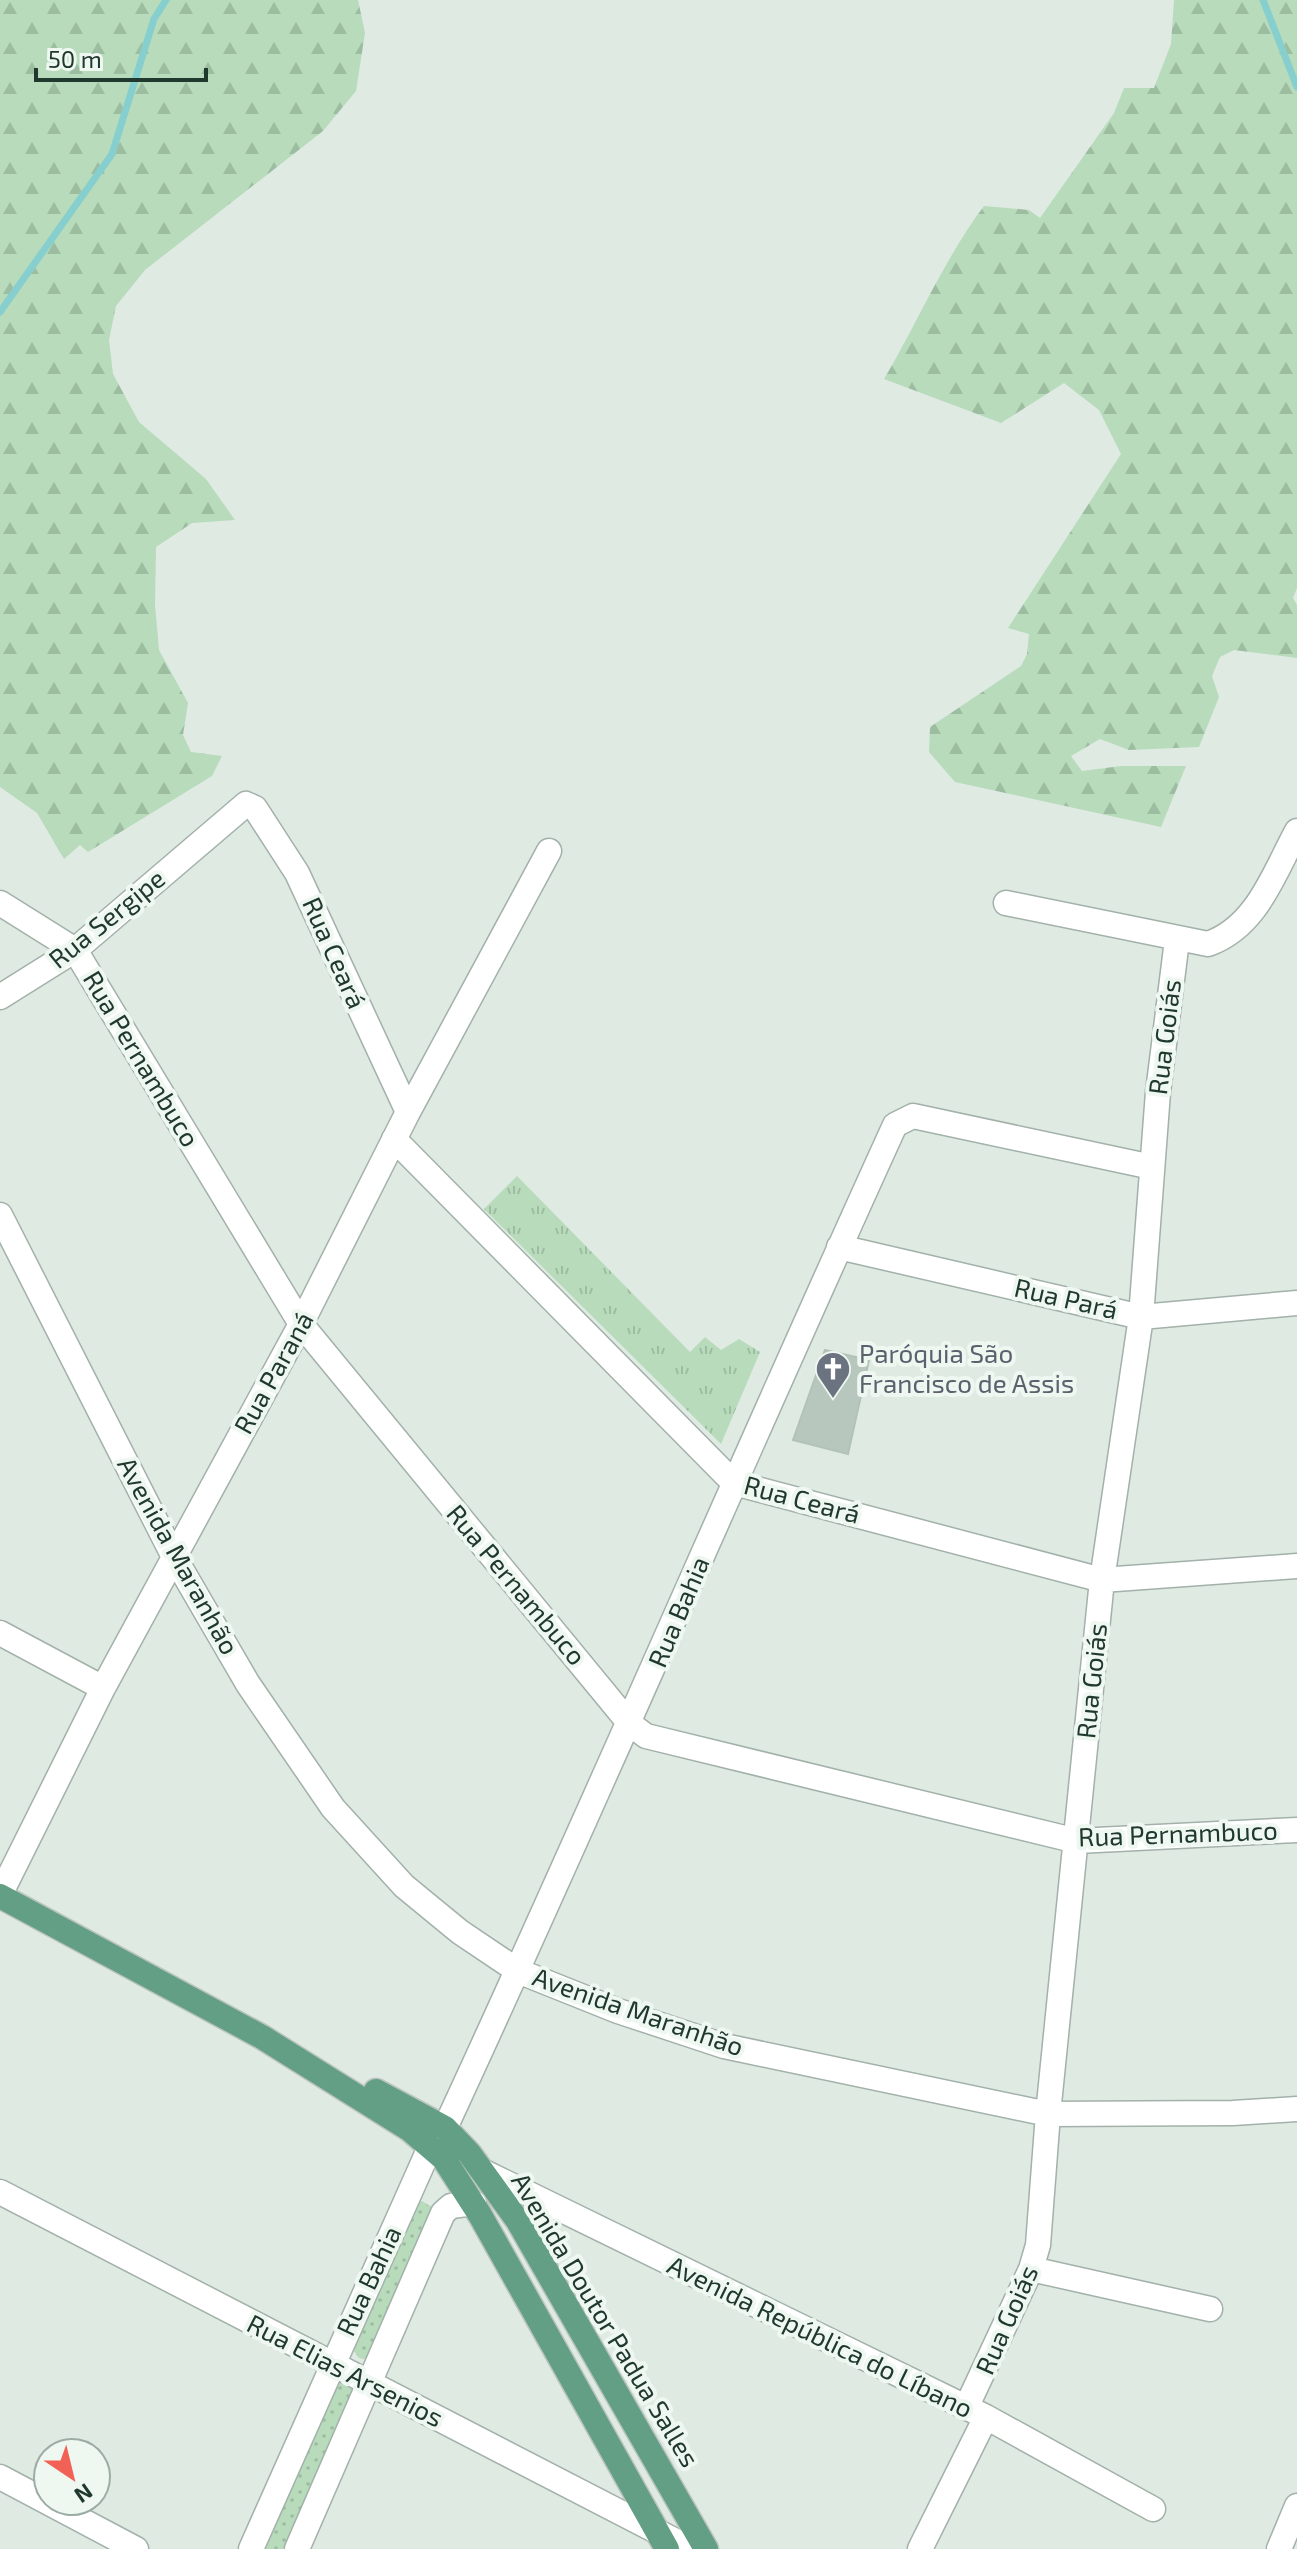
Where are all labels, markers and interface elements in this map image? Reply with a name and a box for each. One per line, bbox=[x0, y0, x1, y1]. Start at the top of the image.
scale bar bbox=[36, 32, 206, 82]
text: 50 m bbox=[48, 44, 102, 73]
street label: Rua Sergipe bbox=[42, 862, 170, 974]
street label: Rua Ceará bbox=[297, 892, 374, 1013]
street label: Rua Pernambuco bbox=[78, 965, 207, 1152]
street label: Rua Goiás bbox=[1141, 977, 1186, 1096]
street label: Rua Pará bbox=[1012, 1271, 1121, 1324]
street label: Rua Paraná bbox=[227, 1306, 319, 1439]
place label: Paróquia São Francisco de Assis bbox=[859, 1337, 1074, 1398]
church icon: Paróquia São Francisco de Assis bbox=[814, 1350, 852, 1400]
street label: Avenida Maranhão bbox=[112, 1451, 246, 1659]
street label: Rua Ceará bbox=[741, 1468, 864, 1529]
street label: Rua Pernambuco bbox=[441, 1498, 593, 1670]
street label: Rua Bahia bbox=[640, 1551, 715, 1671]
street label: Rua Goiás bbox=[1069, 1622, 1112, 1740]
street label: Rua Pernambuco bbox=[1078, 1814, 1278, 1851]
street label: Avenida Maranhão bbox=[529, 1960, 748, 2061]
street label: Avenida Doutor Padua Salles bbox=[506, 2166, 707, 2472]
street label: Rua Bahia bbox=[329, 2221, 406, 2340]
street label: Avenida República do Líbano bbox=[663, 2248, 978, 2423]
street label: Rua Goiás bbox=[968, 2260, 1043, 2379]
street label: Rua Elias Arsenios bbox=[243, 2307, 449, 2432]
north arrow bbox=[32, 2437, 112, 2517]
text: N bbox=[70, 2479, 98, 2509]

